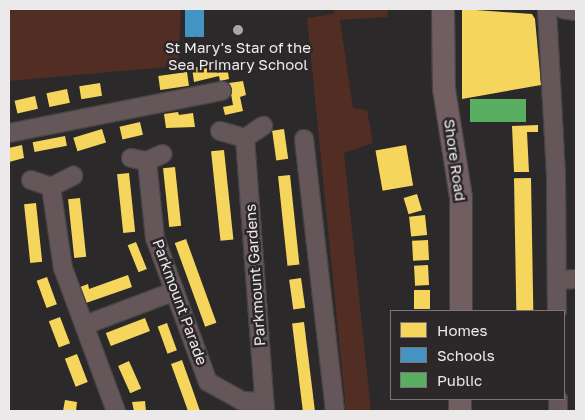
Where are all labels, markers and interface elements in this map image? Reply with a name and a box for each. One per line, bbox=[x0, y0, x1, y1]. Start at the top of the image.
marker: St Mary's Star of the Sea Primary School bbox=[232, 24, 244, 36]
place label: St Mary's Star of the Sea Primary School bbox=[165, 38, 311, 73]
street label: Shore Road bbox=[440, 118, 470, 202]
street label: Parkmount Gardens bbox=[241, 203, 269, 347]
street label: Parkmount Parade bbox=[149, 236, 211, 368]
legend bbox=[390, 310, 565, 400]
text: Homes bbox=[437, 321, 487, 339]
text: Schools bbox=[437, 346, 495, 364]
text: Public bbox=[437, 371, 482, 389]

